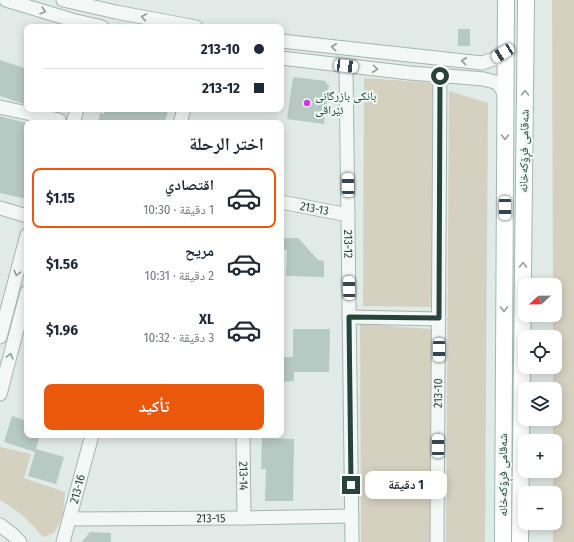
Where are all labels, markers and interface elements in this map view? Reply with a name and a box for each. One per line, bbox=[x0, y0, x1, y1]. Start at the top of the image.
one-way arrow bbox=[40, 6, 47, 15]
one-way arrow bbox=[141, 14, 147, 22]
text: 213-10 bbox=[201, 40, 240, 58]
car bbox=[490, 42, 516, 64]
one-way arrow bbox=[331, 43, 337, 52]
one-way arrow bbox=[461, 57, 467, 66]
car bbox=[333, 59, 359, 73]
one-way arrow bbox=[372, 64, 378, 73]
route start bbox=[431, 67, 449, 85]
text: 213-12 bbox=[202, 79, 240, 97]
place label: بانکی بازرگانی ئێراقی bbox=[315, 89, 376, 117]
one-way arrow bbox=[521, 90, 529, 96]
marker: بانکی بازرگانی ئێراقی bbox=[302, 98, 312, 108]
street label: شەقامی فڕۆکەخانە bbox=[516, 109, 534, 193]
text: اختر الرحلة bbox=[189, 133, 264, 155]
one-way arrow bbox=[501, 134, 509, 140]
car bbox=[342, 173, 354, 197]
text: اقتصادي bbox=[165, 176, 214, 194]
icon: car bbox=[226, 180, 262, 216]
text: $1.15 bbox=[46, 189, 75, 207]
car bbox=[499, 196, 511, 220]
street label: 213-13 bbox=[299, 199, 330, 218]
text: 1 دقيقة · 10:30 bbox=[143, 202, 214, 217]
street label: 213-12 bbox=[341, 230, 355, 258]
text: مريح bbox=[185, 242, 214, 260]
icon: car bbox=[226, 246, 262, 282]
text: $1.56 bbox=[46, 255, 78, 273]
one-way arrow bbox=[519, 262, 527, 268]
text: 2 دقيقة · 10:31 bbox=[145, 268, 214, 283]
one-way arrow bbox=[13, 269, 22, 276]
car bbox=[343, 276, 355, 300]
north arrow bbox=[518, 278, 562, 322]
map controls bbox=[518, 278, 562, 530]
one-way arrow bbox=[500, 306, 508, 312]
text: XL bbox=[199, 310, 214, 328]
icon: car bbox=[226, 312, 262, 348]
text: $1.96 bbox=[46, 321, 78, 339]
text: 3 دقيقة · 10:32 bbox=[144, 330, 214, 345]
button: locate bbox=[518, 330, 562, 374]
car bbox=[433, 338, 445, 362]
one-way arrow bbox=[5, 353, 14, 360]
street label: 213-10 bbox=[431, 378, 445, 408]
button: layers bbox=[518, 382, 562, 426]
button: تأكيد bbox=[44, 384, 264, 430]
street label: شەقامی فڕۆکەخانە bbox=[496, 433, 513, 517]
car bbox=[432, 434, 444, 458]
button: + bbox=[518, 434, 562, 478]
street label: 213-14 bbox=[236, 461, 251, 491]
callout: 1 دقيقة bbox=[365, 471, 447, 499]
street label: 213-16 bbox=[67, 473, 88, 505]
route end bbox=[342, 476, 360, 494]
text: 1 دقيقة bbox=[388, 477, 424, 492]
button: − bbox=[518, 486, 562, 530]
street label: 213-15 bbox=[196, 511, 226, 525]

